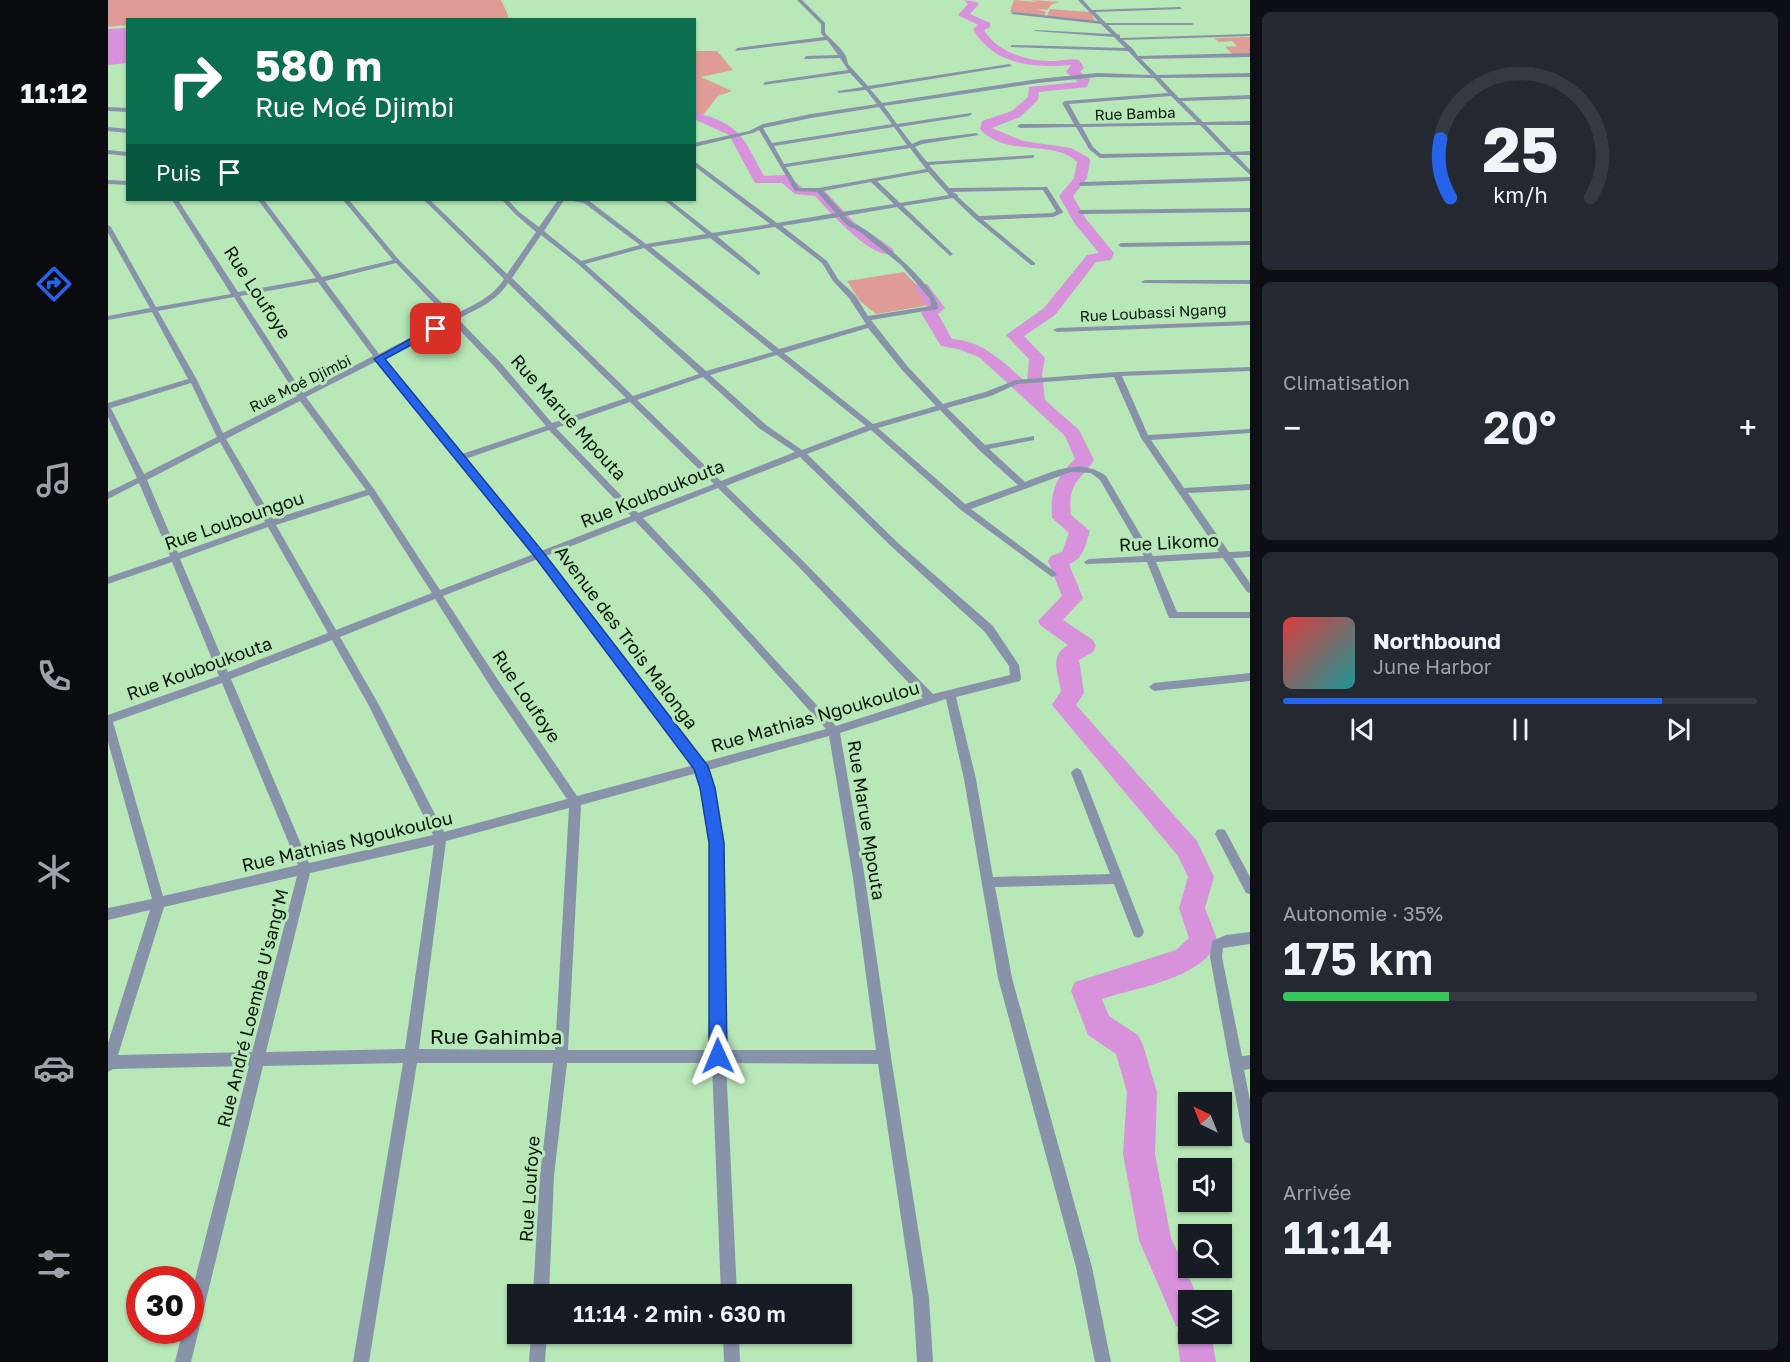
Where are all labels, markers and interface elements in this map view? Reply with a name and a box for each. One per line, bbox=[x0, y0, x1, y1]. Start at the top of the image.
text: 580 m bbox=[255, 40, 382, 90]
icon: right bbox=[156, 42, 234, 120]
text: 11:12 bbox=[21, 77, 87, 109]
text: Rue Moé Djimbi bbox=[255, 91, 455, 123]
street label: Rue Bamba bbox=[1094, 103, 1176, 123]
text: 25 bbox=[1482, 111, 1558, 186]
icon: arrive bbox=[213, 156, 246, 189]
text: Puis bbox=[156, 159, 201, 186]
text: km/h bbox=[1493, 182, 1547, 208]
street label: Rue Loufoye bbox=[220, 241, 296, 343]
icon: directions bbox=[33, 263, 75, 305]
street label: Rue Loubassi Ngang bbox=[1079, 299, 1227, 325]
pin bbox=[410, 303, 461, 354]
icon: arrive bbox=[419, 312, 452, 345]
street label: Rue Marue Mpouta bbox=[507, 350, 631, 484]
street label: Rue Moé Djimbi bbox=[246, 351, 354, 415]
text: Climatisation bbox=[1283, 370, 1410, 394]
text: 20° bbox=[1483, 400, 1557, 454]
text: − bbox=[1283, 408, 1301, 447]
text: + bbox=[1739, 408, 1757, 447]
street label: Rue Kouboukouta bbox=[577, 454, 727, 532]
icon: music bbox=[33, 459, 75, 501]
street label: Rue Louboungou bbox=[161, 486, 307, 554]
street label: Rue Likomo bbox=[1118, 528, 1220, 556]
street label: Avenue des Trois Malonga bbox=[551, 541, 703, 733]
text: Northbound bbox=[1373, 627, 1501, 654]
street label: Rue Kouboukouta bbox=[123, 631, 275, 705]
street label: Rue Loufoye bbox=[488, 646, 566, 746]
text: June Harbor bbox=[1373, 654, 1492, 678]
icon: phone bbox=[33, 655, 75, 697]
street label: Rue Mathias Ngoukoulou bbox=[708, 676, 922, 756]
icon: previous bbox=[1346, 713, 1379, 746]
icon: pause bbox=[1504, 713, 1537, 746]
icon: next bbox=[1662, 713, 1695, 746]
street label: Rue Marue Mpouta bbox=[843, 738, 891, 902]
street label: Rue Mathias Ngoukoulou bbox=[239, 806, 455, 876]
icon: climate bbox=[33, 851, 75, 893]
street label: Rue André Loemba U'sang'M bbox=[212, 886, 292, 1130]
text: Autonomie · 35% bbox=[1283, 901, 1443, 925]
text: 175 km bbox=[1283, 931, 1433, 985]
street label: Rue Gahimba bbox=[430, 1023, 562, 1049]
position arrow bbox=[686, 1024, 750, 1088]
icon: car bbox=[33, 1047, 75, 1089]
north arrow bbox=[1178, 1092, 1232, 1146]
map controls bbox=[1178, 1092, 1232, 1344]
street label: Rue Loufoye bbox=[514, 1135, 544, 1243]
button: sound bbox=[1178, 1158, 1232, 1212]
text: Arrivée bbox=[1283, 1180, 1351, 1204]
text: 11:14 bbox=[1283, 1210, 1393, 1264]
button: search bbox=[1178, 1224, 1232, 1278]
icon: filters bbox=[33, 1243, 75, 1285]
speed limit sign: 30 bbox=[126, 1266, 204, 1344]
button: layers bbox=[1178, 1290, 1232, 1344]
text: 11:14 · 2 min · 630 m bbox=[573, 1300, 786, 1327]

